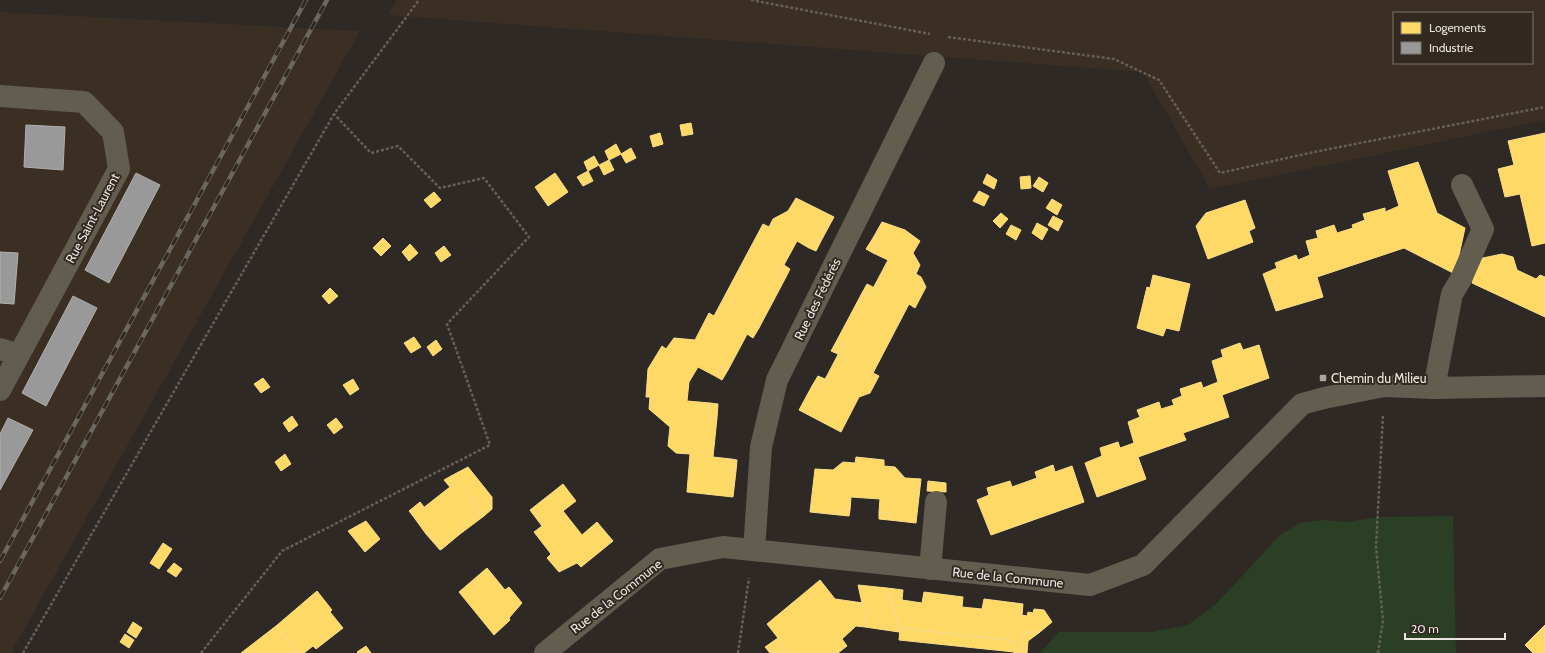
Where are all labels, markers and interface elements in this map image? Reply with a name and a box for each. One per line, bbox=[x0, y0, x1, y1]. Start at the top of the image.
legend bbox=[1393, 12, 1533, 64]
text: Logements bbox=[1429, 20, 1486, 35]
text: Industrie bbox=[1429, 40, 1473, 55]
street label: Rue Saint-Laurent bbox=[62, 170, 123, 266]
street label: Rue des Fédérés bbox=[790, 255, 844, 343]
place label: Chemin du Milieu bbox=[1331, 370, 1427, 386]
marker: Chemin du Milieu bbox=[1318, 373, 1328, 383]
street label: Rue de la Commune bbox=[567, 555, 665, 637]
street label: Rue de la Commune bbox=[952, 563, 1065, 591]
scale bar bbox=[1405, 615, 1505, 641]
text: 20 m bbox=[1411, 621, 1439, 636]

